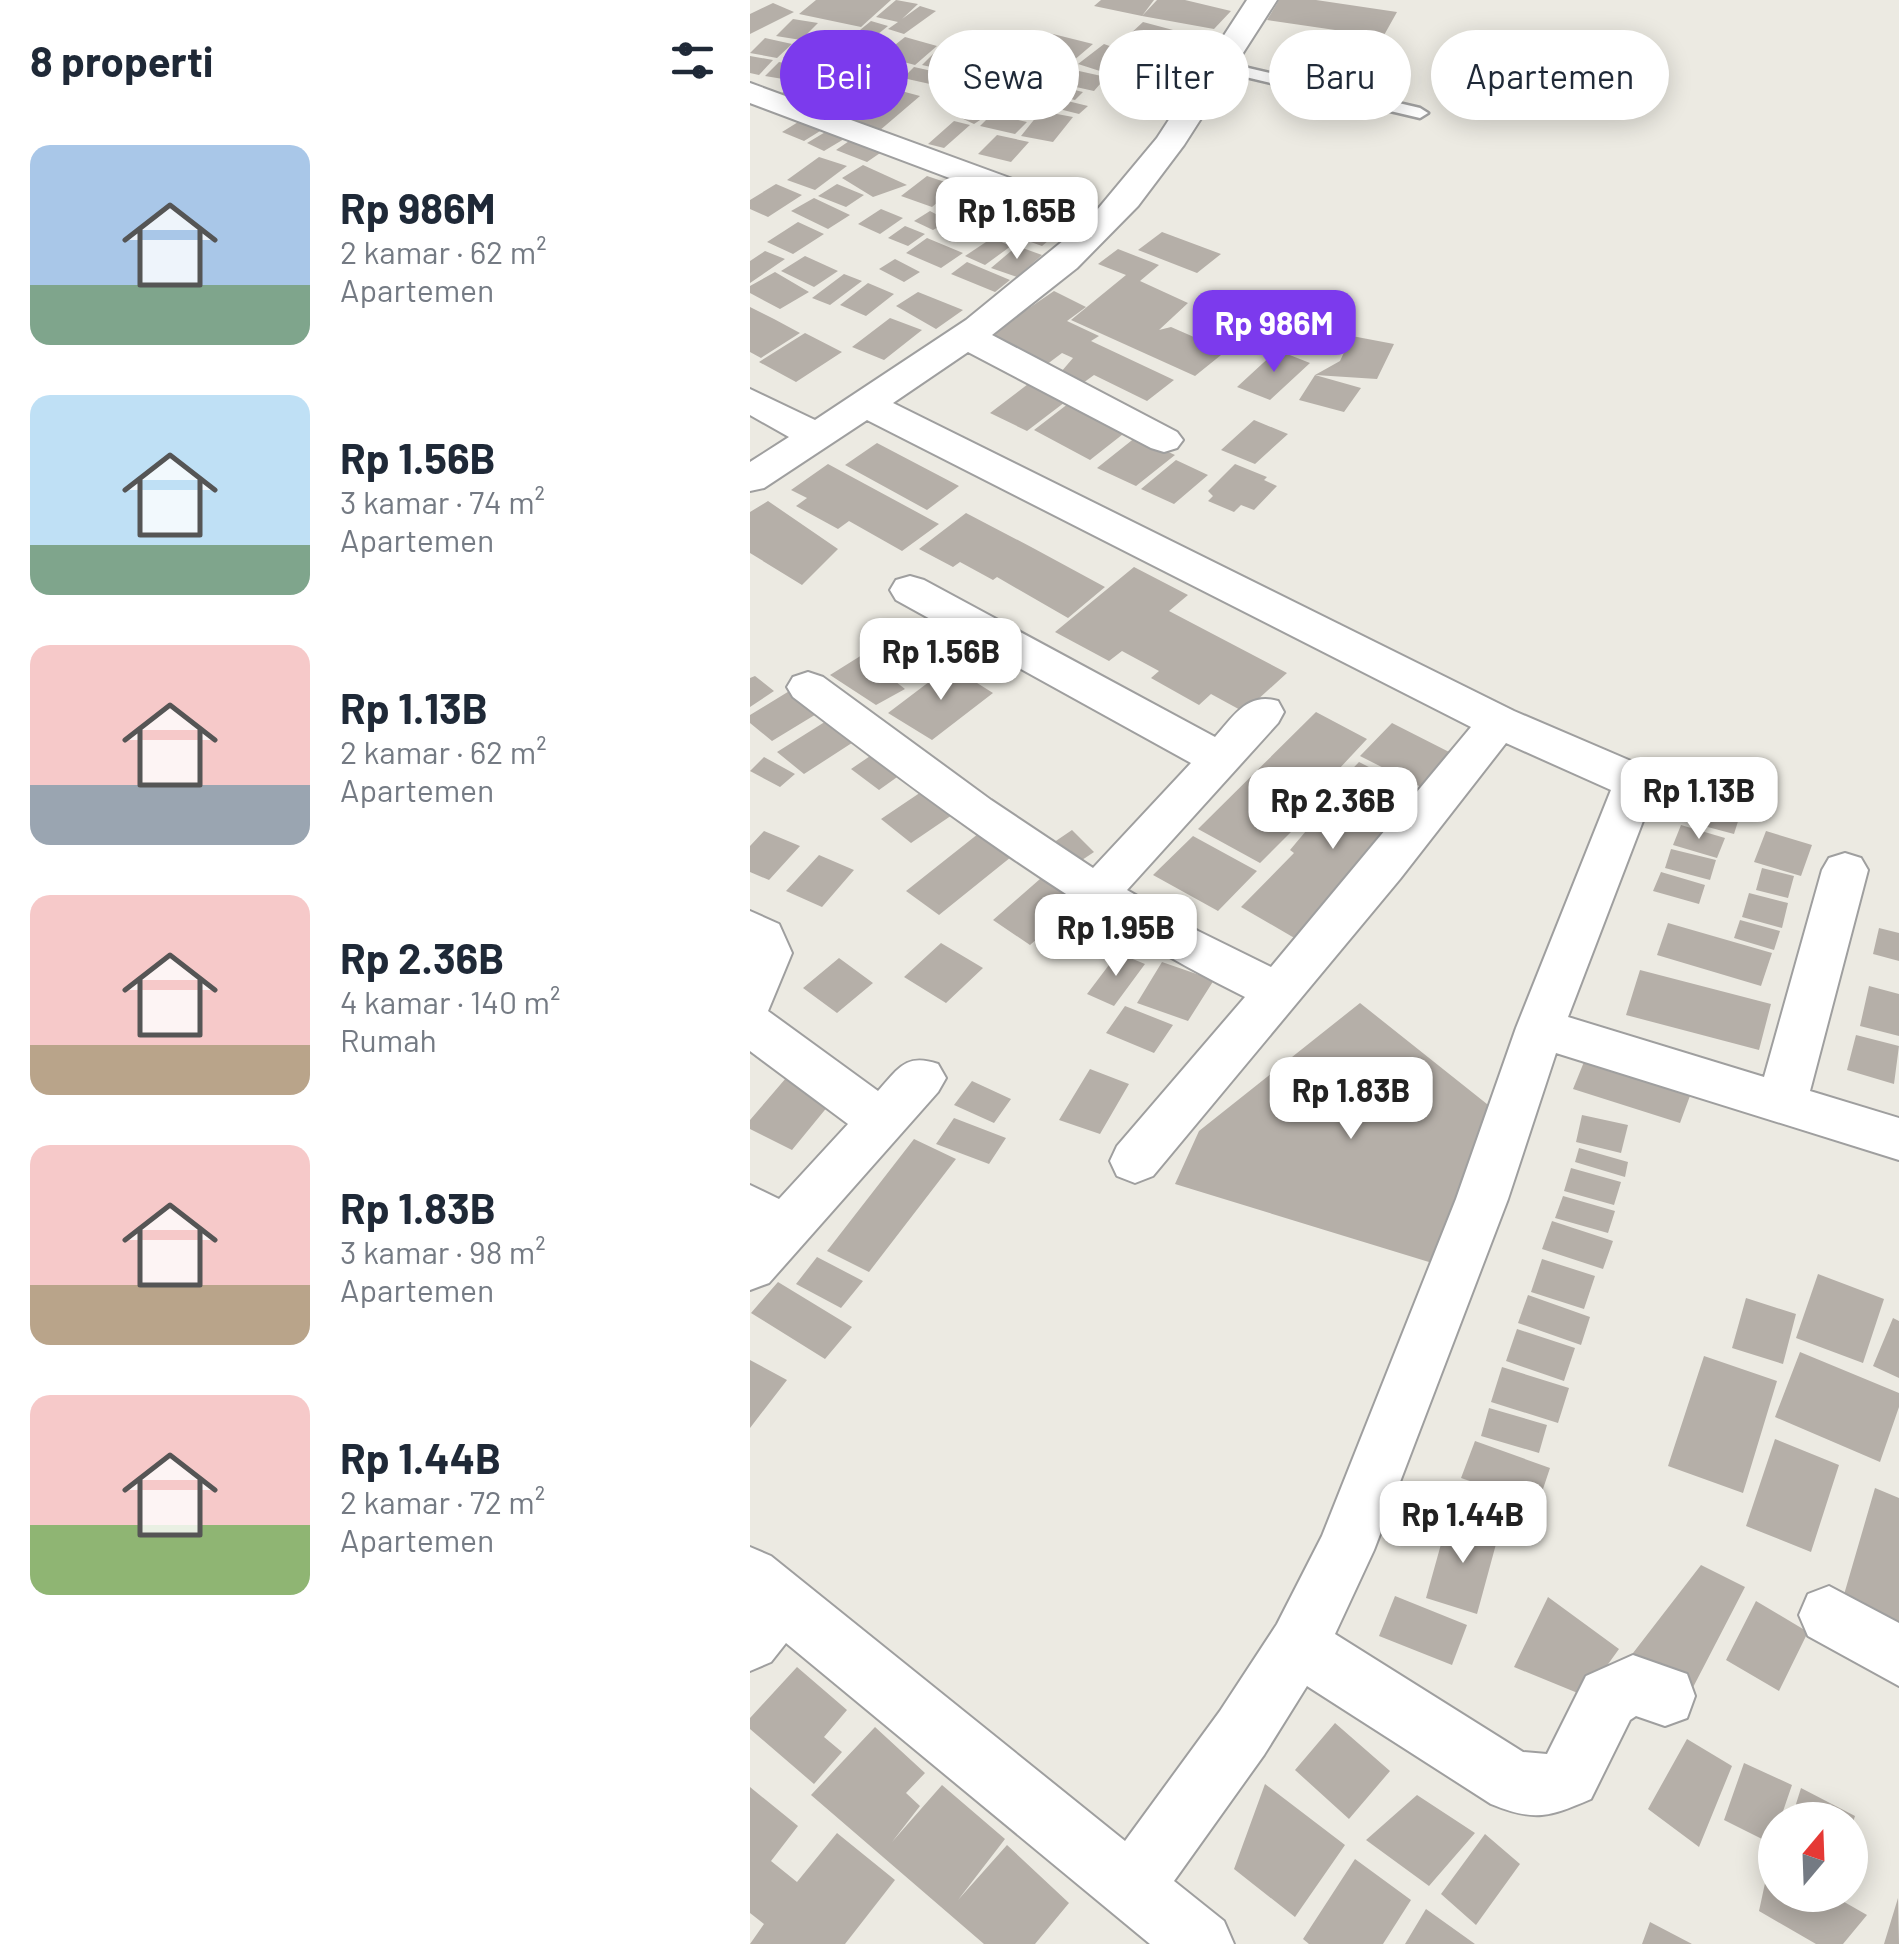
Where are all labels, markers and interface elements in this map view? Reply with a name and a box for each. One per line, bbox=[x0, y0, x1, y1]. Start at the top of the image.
chip: Beli bbox=[780, 30, 908, 120]
chip: Sewa bbox=[928, 30, 1079, 120]
chip: Filter bbox=[1099, 30, 1249, 120]
chip: Baru bbox=[1269, 30, 1411, 120]
chip: Apartemen bbox=[1431, 30, 1669, 120]
icon: filters bbox=[665, 33, 720, 88]
text: 8 properti bbox=[30, 35, 214, 85]
pin: Rp 1.65B bbox=[914, 177, 1120, 262]
text: Rp 986M bbox=[340, 182, 496, 232]
icon: home bbox=[110, 185, 230, 305]
text: Rp 1.65B bbox=[958, 190, 1076, 228]
text: 2 kamar · 62 m² bbox=[340, 232, 547, 270]
text: Apartemen bbox=[340, 270, 494, 308]
pin: Rp 986M bbox=[1182, 290, 1366, 375]
text: Rp 986M bbox=[1215, 303, 1333, 341]
text: Rp 1.56B bbox=[340, 432, 495, 482]
icon: home bbox=[110, 435, 230, 555]
text: 3 kamar · 74 m² bbox=[340, 482, 545, 520]
text: Apartemen bbox=[340, 520, 494, 558]
pin: Rp 1.56B bbox=[838, 618, 1044, 703]
text: Rp 1.56B bbox=[882, 631, 1000, 669]
text: Rp 1.13B bbox=[340, 682, 488, 732]
icon: home bbox=[110, 685, 230, 805]
text: 2 kamar · 62 m² bbox=[340, 732, 547, 770]
pin: Rp 1.13B bbox=[1596, 757, 1802, 842]
pin: Rp 2.36B bbox=[1230, 767, 1436, 852]
text: Apartemen bbox=[340, 770, 494, 808]
text: Rp 1.13B bbox=[1643, 770, 1755, 808]
text: Rp 2.36B bbox=[1270, 780, 1396, 818]
pin: Rp 1.95B bbox=[1013, 894, 1219, 979]
text: Rp 1.95B bbox=[1057, 907, 1175, 945]
text: Rp 2.36B bbox=[340, 932, 504, 982]
icon: home bbox=[110, 935, 230, 1055]
text: 4 kamar · 140 m² bbox=[340, 982, 560, 1020]
text: Rumah bbox=[340, 1020, 437, 1058]
pin: Rp 1.83B bbox=[1248, 1057, 1454, 1142]
text: Rp 1.83B bbox=[1292, 1070, 1410, 1108]
text: Rp 1.83B bbox=[340, 1182, 496, 1232]
icon: home bbox=[110, 1185, 230, 1305]
text: 3 kamar · 98 m² bbox=[340, 1232, 546, 1270]
text: Apartemen bbox=[340, 1270, 494, 1308]
text: Rp 1.44B bbox=[340, 1432, 501, 1482]
icon: home bbox=[110, 1435, 230, 1555]
pin: Rp 1.44B bbox=[1360, 1481, 1566, 1566]
text: 2 kamar · 72 m² bbox=[340, 1482, 545, 1520]
text: Rp 1.44B bbox=[1402, 1494, 1524, 1532]
text: Apartemen bbox=[340, 1520, 494, 1558]
north arrow bbox=[1758, 1802, 1868, 1912]
map controls bbox=[1758, 1802, 1868, 1912]

